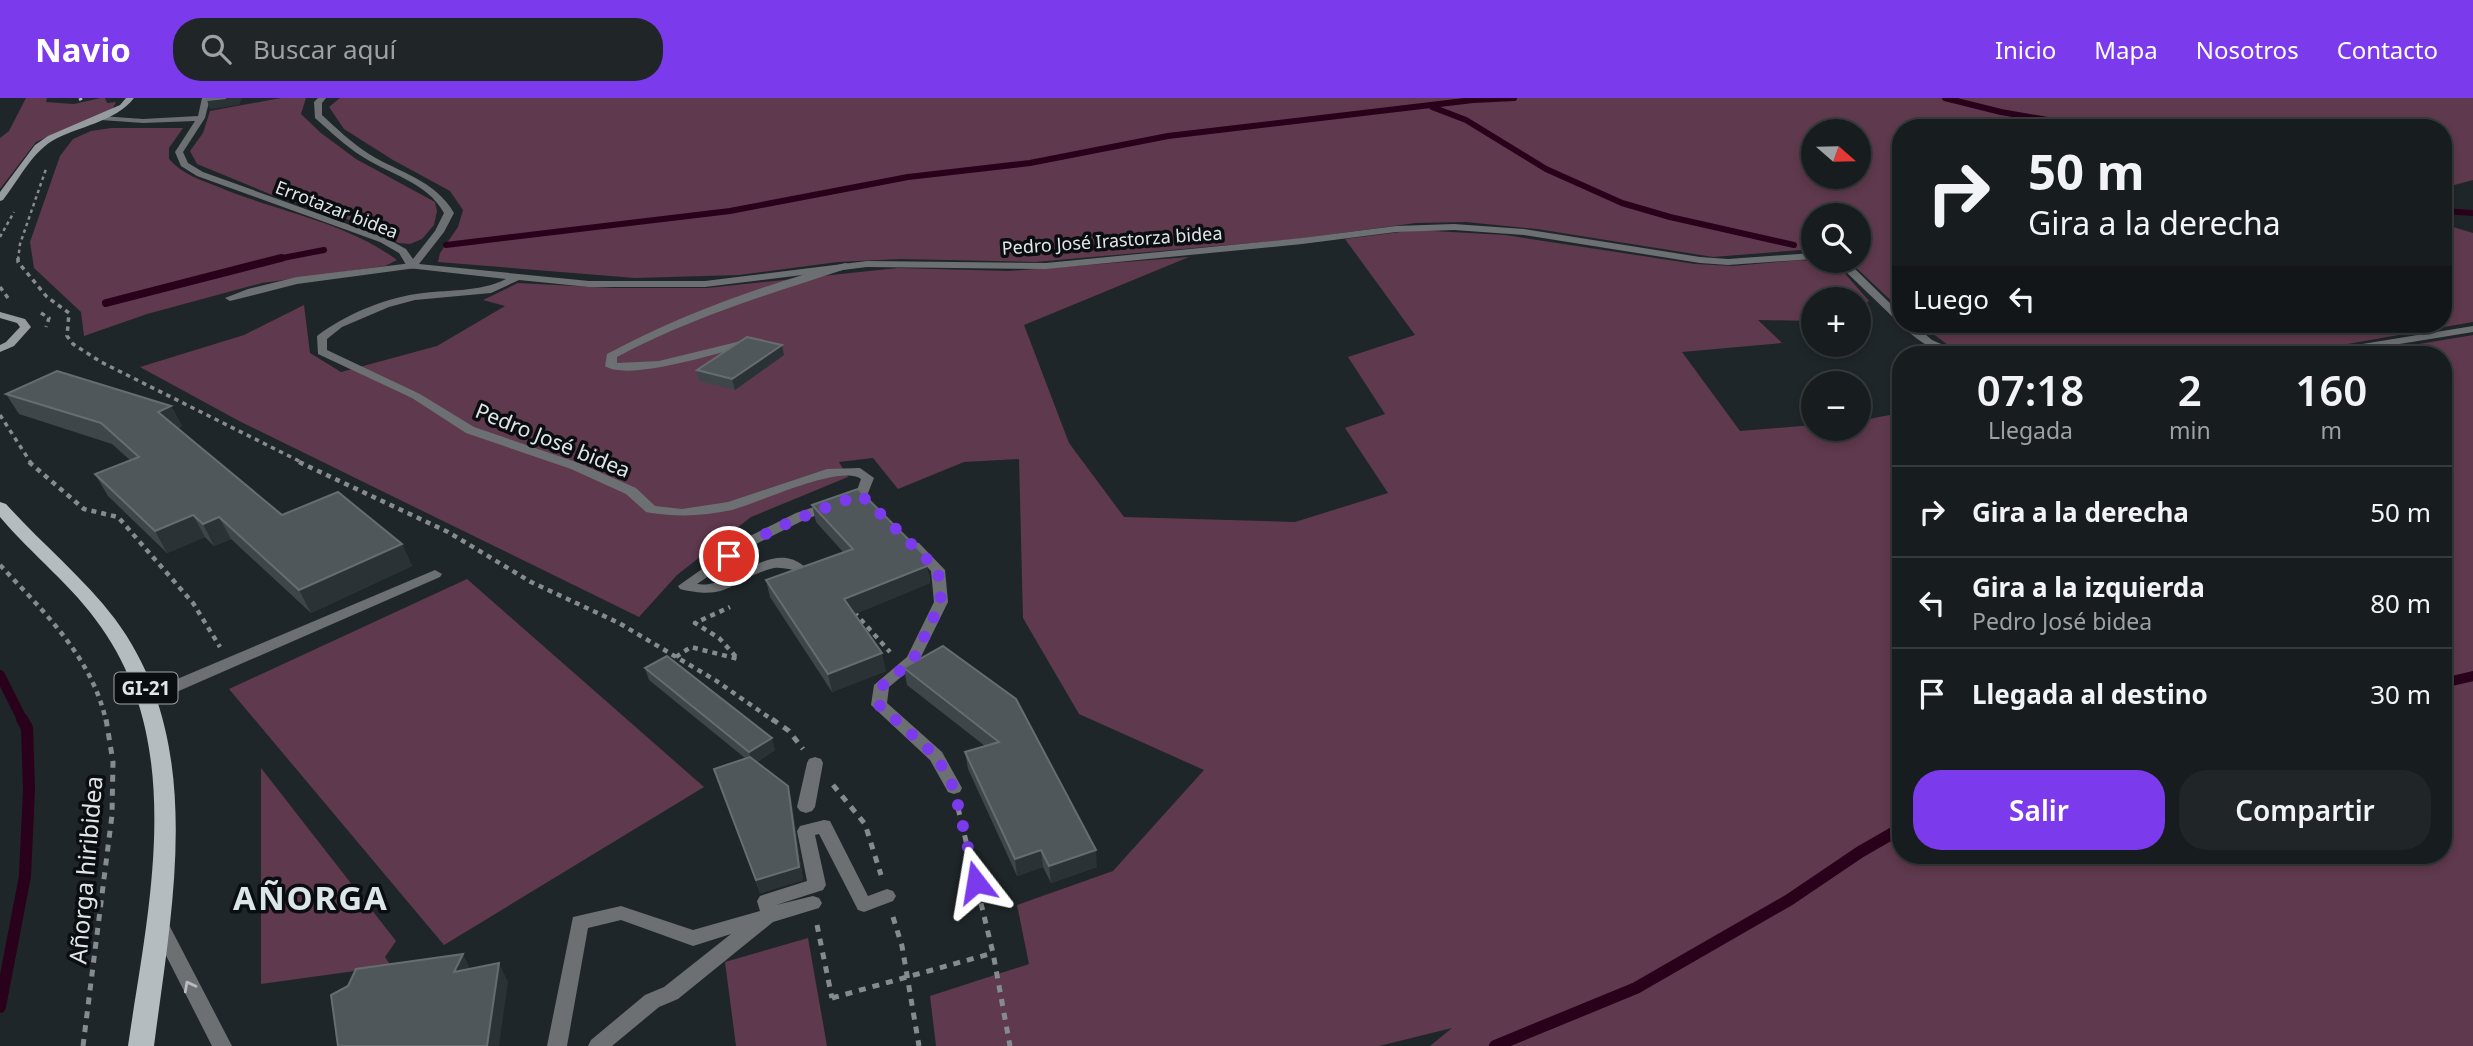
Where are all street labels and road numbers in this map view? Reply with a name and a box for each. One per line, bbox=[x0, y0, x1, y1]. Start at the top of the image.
street label: Errotazar bidea bbox=[272, 175, 402, 243]
street label: Pedro José Irastorza bidea bbox=[1001, 220, 1223, 260]
street label: Pedro José bidea bbox=[471, 396, 635, 484]
road number: GI-21 bbox=[114, 673, 178, 704]
street label: Añorga hiribidea bbox=[60, 775, 110, 965]

